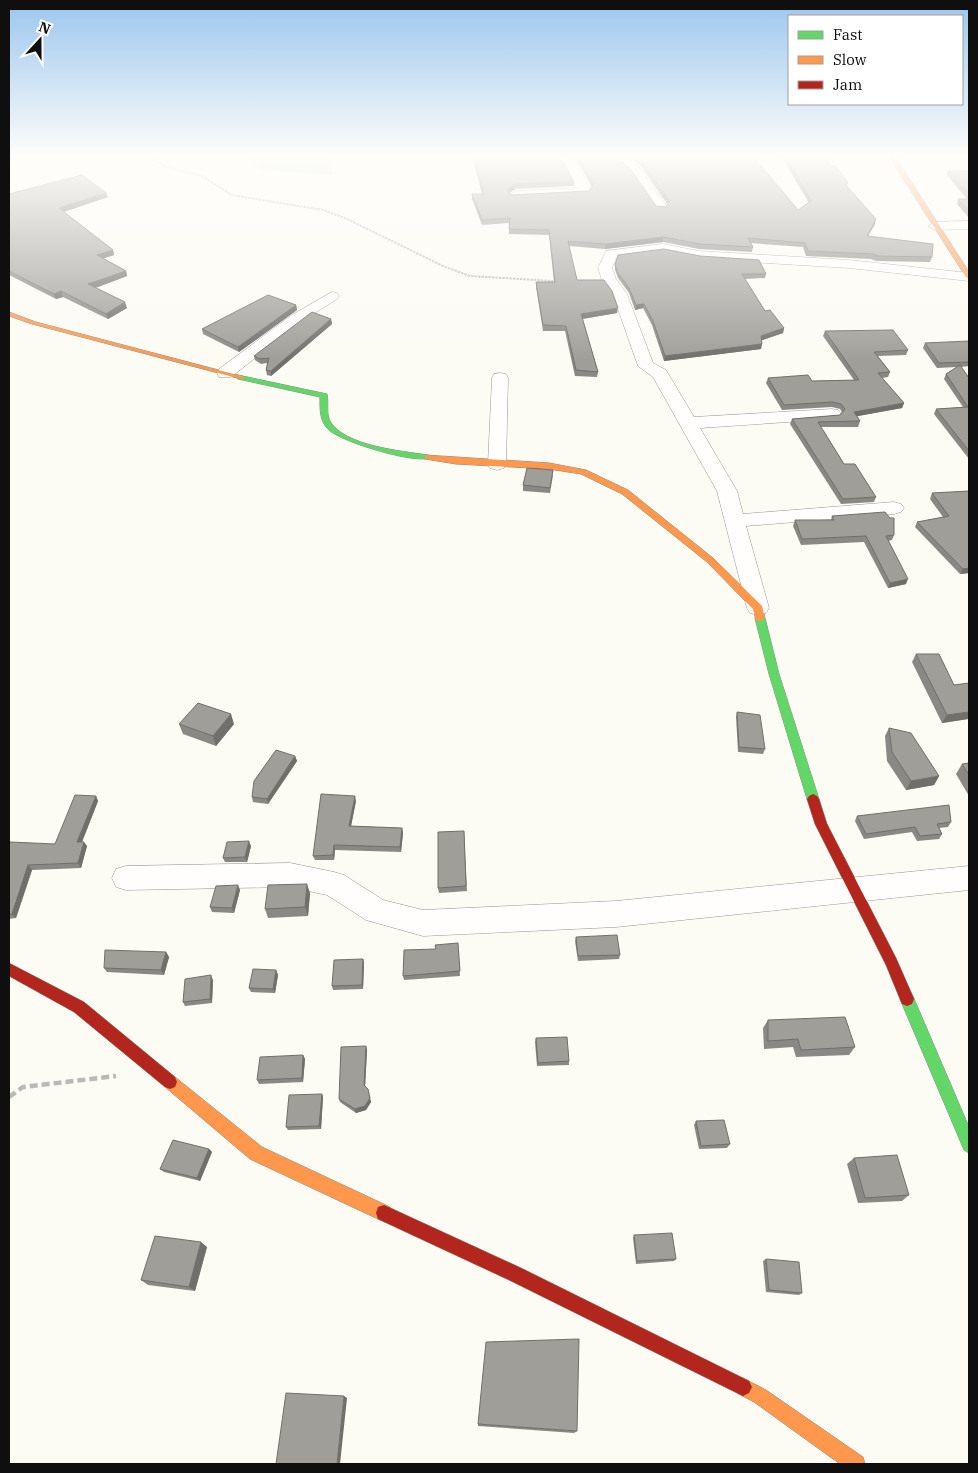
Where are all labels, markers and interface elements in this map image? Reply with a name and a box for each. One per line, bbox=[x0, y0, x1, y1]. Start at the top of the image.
north arrow bbox=[15, 15, 65, 65]
legend bbox=[788, 15, 963, 105]
text: N bbox=[36, 17, 53, 38]
text: Fast bbox=[833, 25, 863, 44]
text: Slow bbox=[833, 50, 867, 69]
text: Jam bbox=[833, 75, 862, 94]

